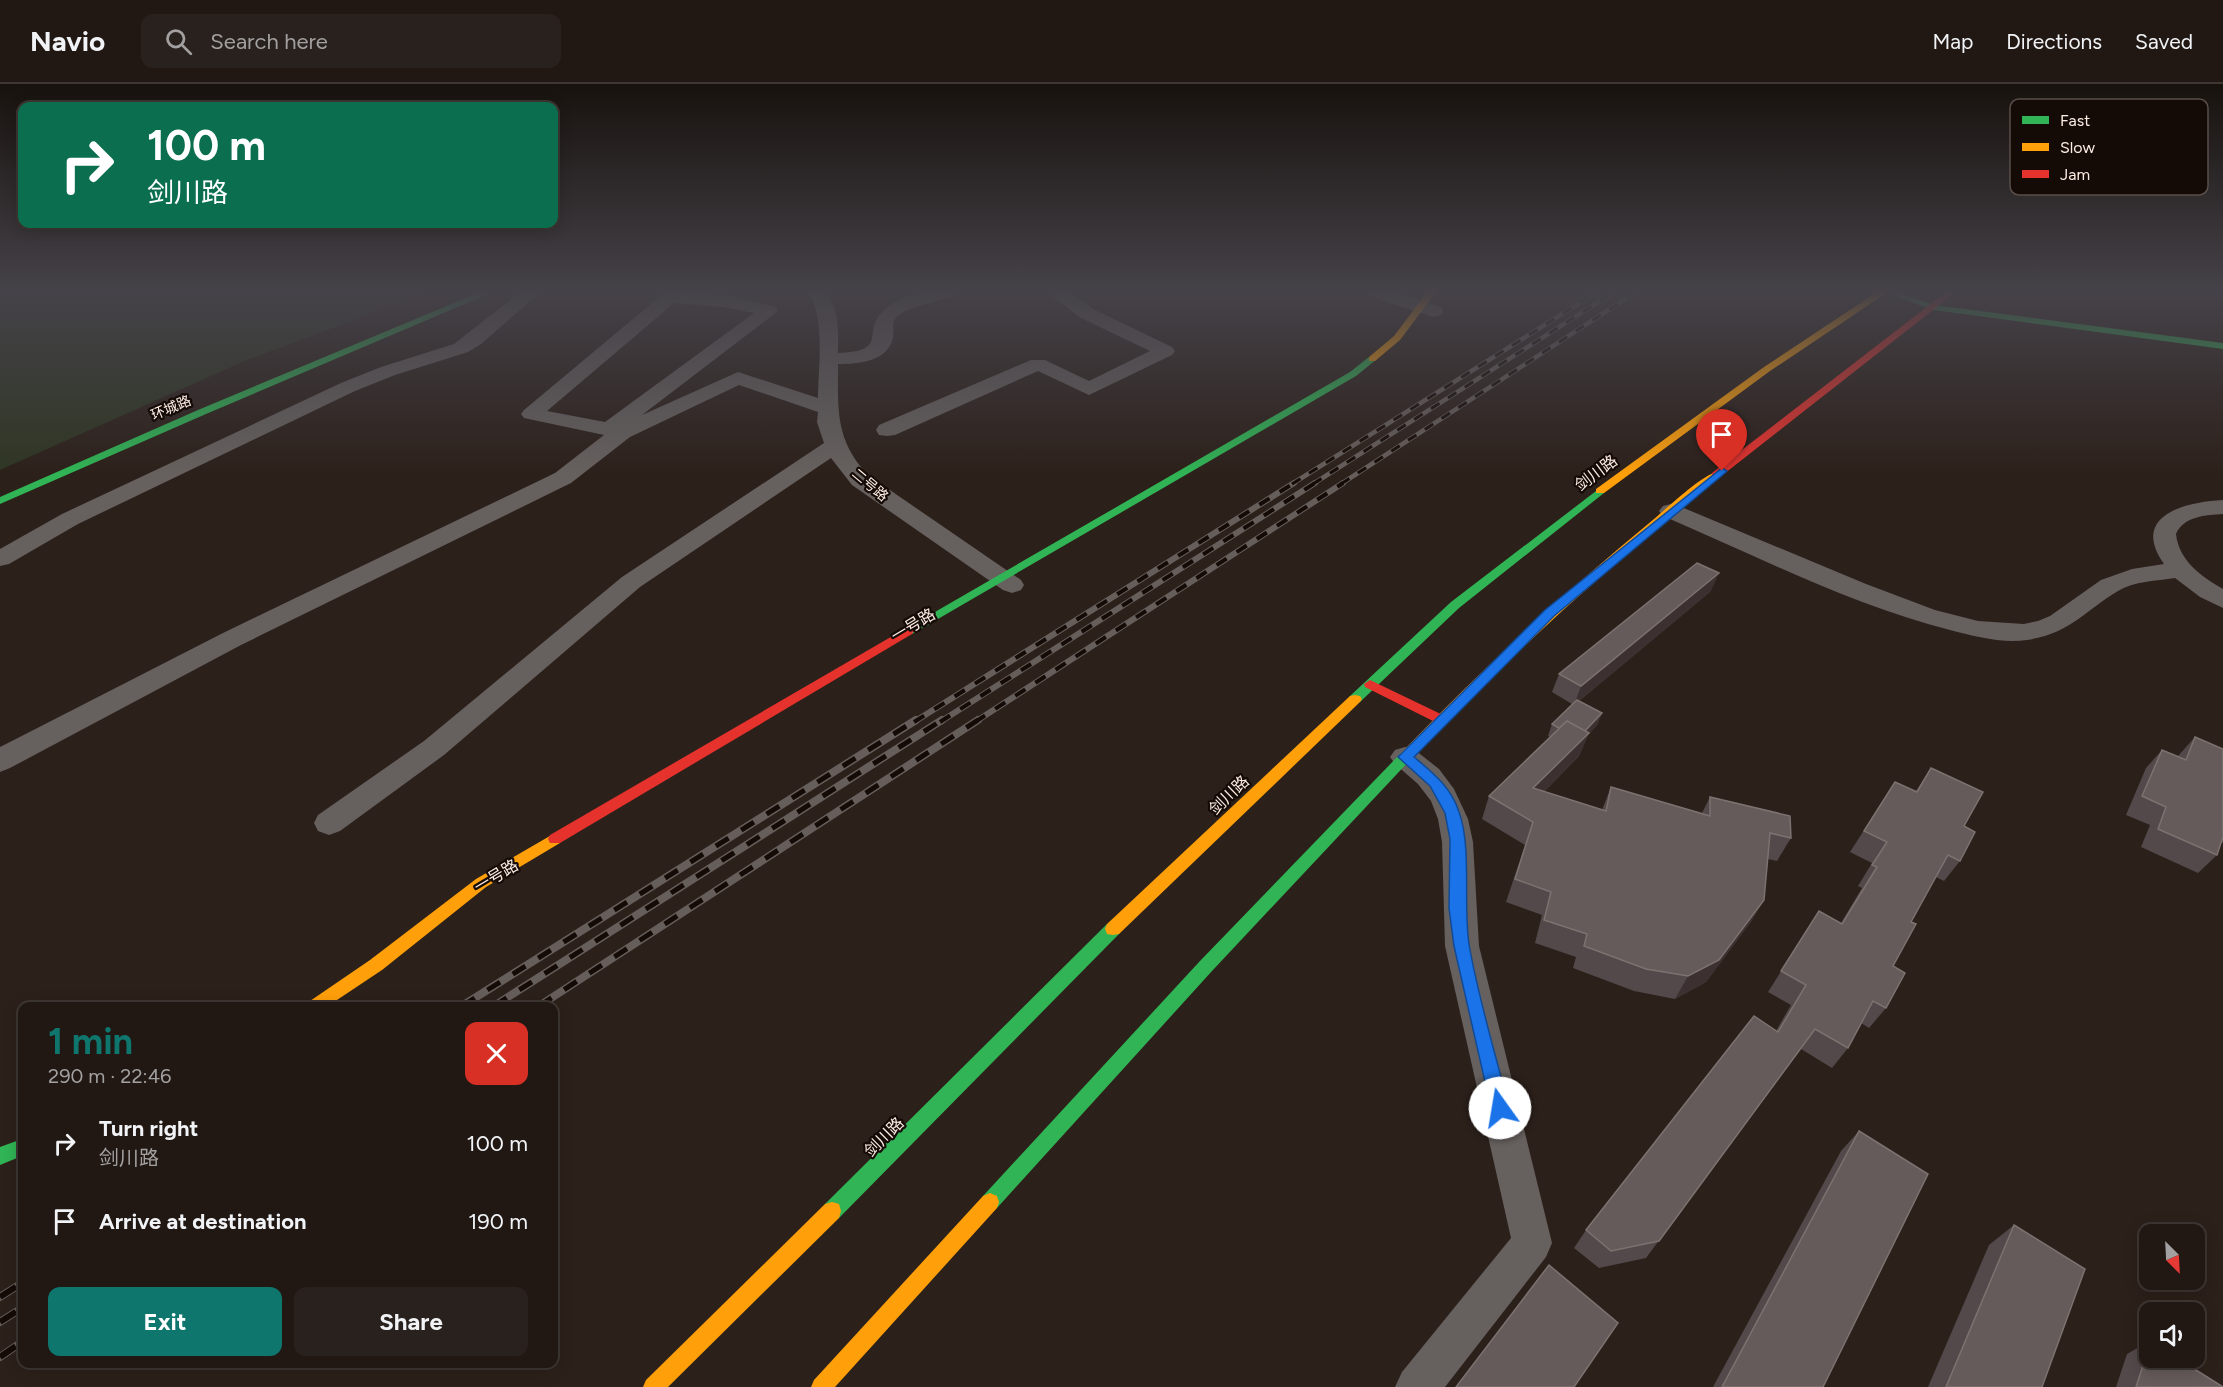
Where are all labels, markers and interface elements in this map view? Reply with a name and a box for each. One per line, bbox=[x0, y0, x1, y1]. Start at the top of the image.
search box bbox=[141, 14, 561, 68]
text: Navio bbox=[30, 24, 105, 58]
icon: search bbox=[162, 25, 195, 58]
text: Search here bbox=[210, 28, 328, 55]
text: Map bbox=[1932, 29, 1973, 54]
text: Directions bbox=[2006, 29, 2102, 54]
text: Saved bbox=[2135, 29, 2193, 54]
legend bbox=[2010, 99, 2208, 195]
text: Fast bbox=[2060, 111, 2090, 130]
text: 100 m bbox=[147, 120, 266, 171]
icon: right bbox=[48, 126, 126, 204]
text: Slow bbox=[2060, 138, 2095, 157]
text: Jam bbox=[2060, 165, 2090, 184]
text: 剑川路 bbox=[147, 176, 228, 209]
street label: 环城路 bbox=[148, 392, 194, 424]
pin bbox=[1696, 409, 1747, 471]
icon: arrive bbox=[1705, 418, 1738, 451]
street label: 剑川路 bbox=[1571, 451, 1621, 495]
street label: 二号路 bbox=[848, 465, 892, 505]
street label: 一号路 bbox=[888, 604, 938, 646]
street label: 剑川路 bbox=[1205, 771, 1253, 819]
street label: 一号路 bbox=[471, 855, 521, 897]
text: 1 min bbox=[48, 1020, 133, 1063]
button: close bbox=[465, 1022, 528, 1085]
text: 290 m · 22:46 bbox=[48, 1064, 171, 1088]
position arrow bbox=[1468, 1076, 1532, 1140]
street label: 剑川路 bbox=[860, 1113, 908, 1161]
text: Turn right bbox=[99, 1115, 198, 1142]
icon: right bbox=[48, 1127, 81, 1160]
text: 100 m bbox=[467, 1130, 528, 1157]
text: 剑川路 bbox=[99, 1146, 159, 1170]
icon: arrive bbox=[48, 1205, 81, 1238]
text: Arrive at destination bbox=[99, 1208, 307, 1235]
text: 190 m bbox=[468, 1208, 528, 1235]
north arrow bbox=[2139, 1224, 2205, 1290]
map controls bbox=[2139, 1224, 2205, 1368]
button: Exit bbox=[48, 1287, 282, 1356]
button: Share bbox=[294, 1287, 528, 1356]
button: sound bbox=[2139, 1302, 2205, 1368]

